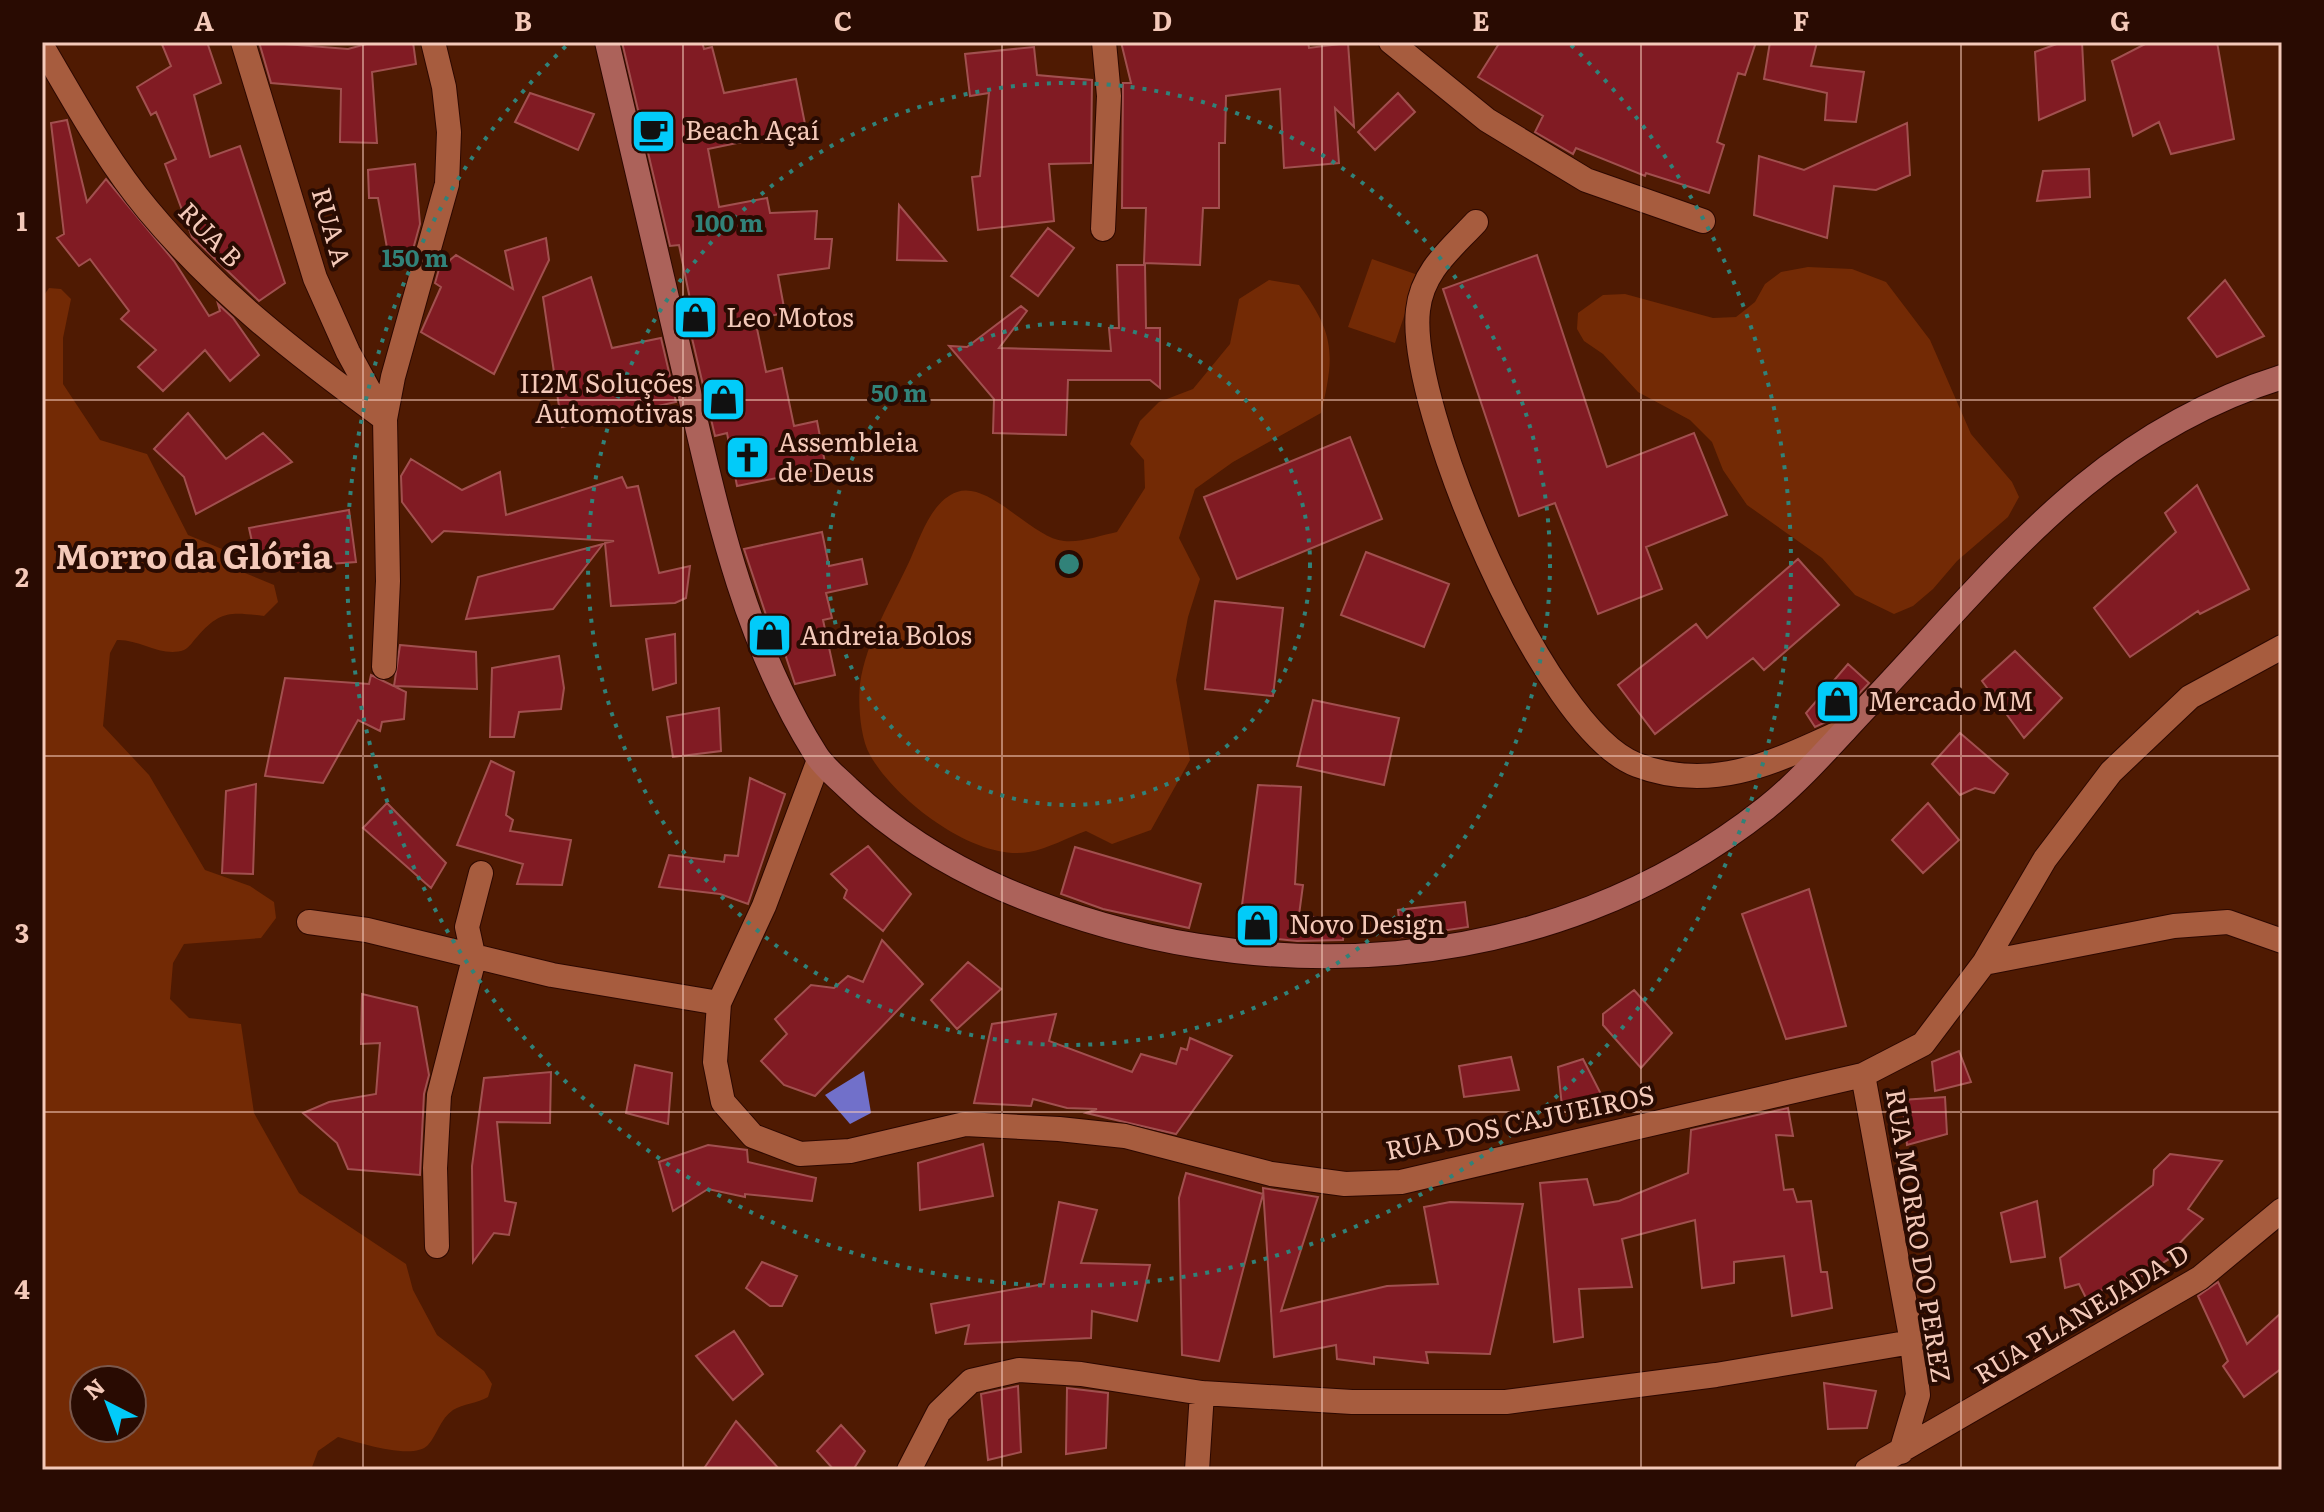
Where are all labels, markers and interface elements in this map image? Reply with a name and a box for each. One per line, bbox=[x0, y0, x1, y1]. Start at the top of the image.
text: A bbox=[194, 0, 214, 39]
text: B bbox=[514, 0, 532, 39]
text: C bbox=[834, 0, 852, 39]
text: D bbox=[1152, 0, 1172, 39]
text: E bbox=[1472, 0, 1490, 39]
text: F bbox=[1793, 0, 1809, 39]
text: G bbox=[2110, 0, 2130, 39]
cafe icon: Beach Açaí bbox=[630, 107, 678, 155]
place label: Beach Açaí bbox=[685, 109, 820, 148]
street label: RUA A bbox=[304, 183, 363, 270]
street label: RUA B bbox=[171, 192, 253, 275]
text: 1 bbox=[17, 200, 28, 239]
text: 100 m bbox=[695, 204, 763, 239]
text: 150 m bbox=[382, 239, 448, 274]
shop icon: Leo Motos bbox=[671, 294, 719, 342]
place label: Leo Motos bbox=[726, 296, 854, 335]
place label: II2M Soluções Automotivas bbox=[519, 362, 693, 431]
text: 50 m bbox=[871, 374, 927, 409]
shop icon: II2M Soluções Automotivas bbox=[700, 375, 748, 423]
place label: Assembleia de Deus bbox=[778, 421, 918, 490]
church icon: Assembleia de Deus bbox=[723, 434, 771, 482]
district label: Morro da Glória bbox=[56, 529, 333, 579]
centre of rings bbox=[1055, 550, 1083, 578]
text: 2 bbox=[15, 556, 29, 595]
shop icon: Andreia Bolos bbox=[745, 612, 793, 660]
place label: Andreia Bolos bbox=[800, 614, 972, 653]
shop icon: Mercado MM bbox=[1813, 678, 1861, 726]
place label: Mercado MM bbox=[1868, 680, 2034, 719]
shop icon: Novo Design bbox=[1234, 901, 1282, 949]
place label: Novo Design bbox=[1289, 903, 1445, 942]
text: 3 bbox=[15, 912, 29, 951]
street label: RUA DOS CAJUEIROS bbox=[1381, 1073, 1657, 1168]
street label: RUA MORRO DO PEREZ bbox=[1878, 1086, 1963, 1386]
street label: RUA PLANEJADA D bbox=[1966, 1232, 2196, 1392]
text: 4 bbox=[14, 1268, 30, 1307]
north arrow bbox=[68, 1364, 148, 1444]
text: N bbox=[76, 1370, 112, 1406]

